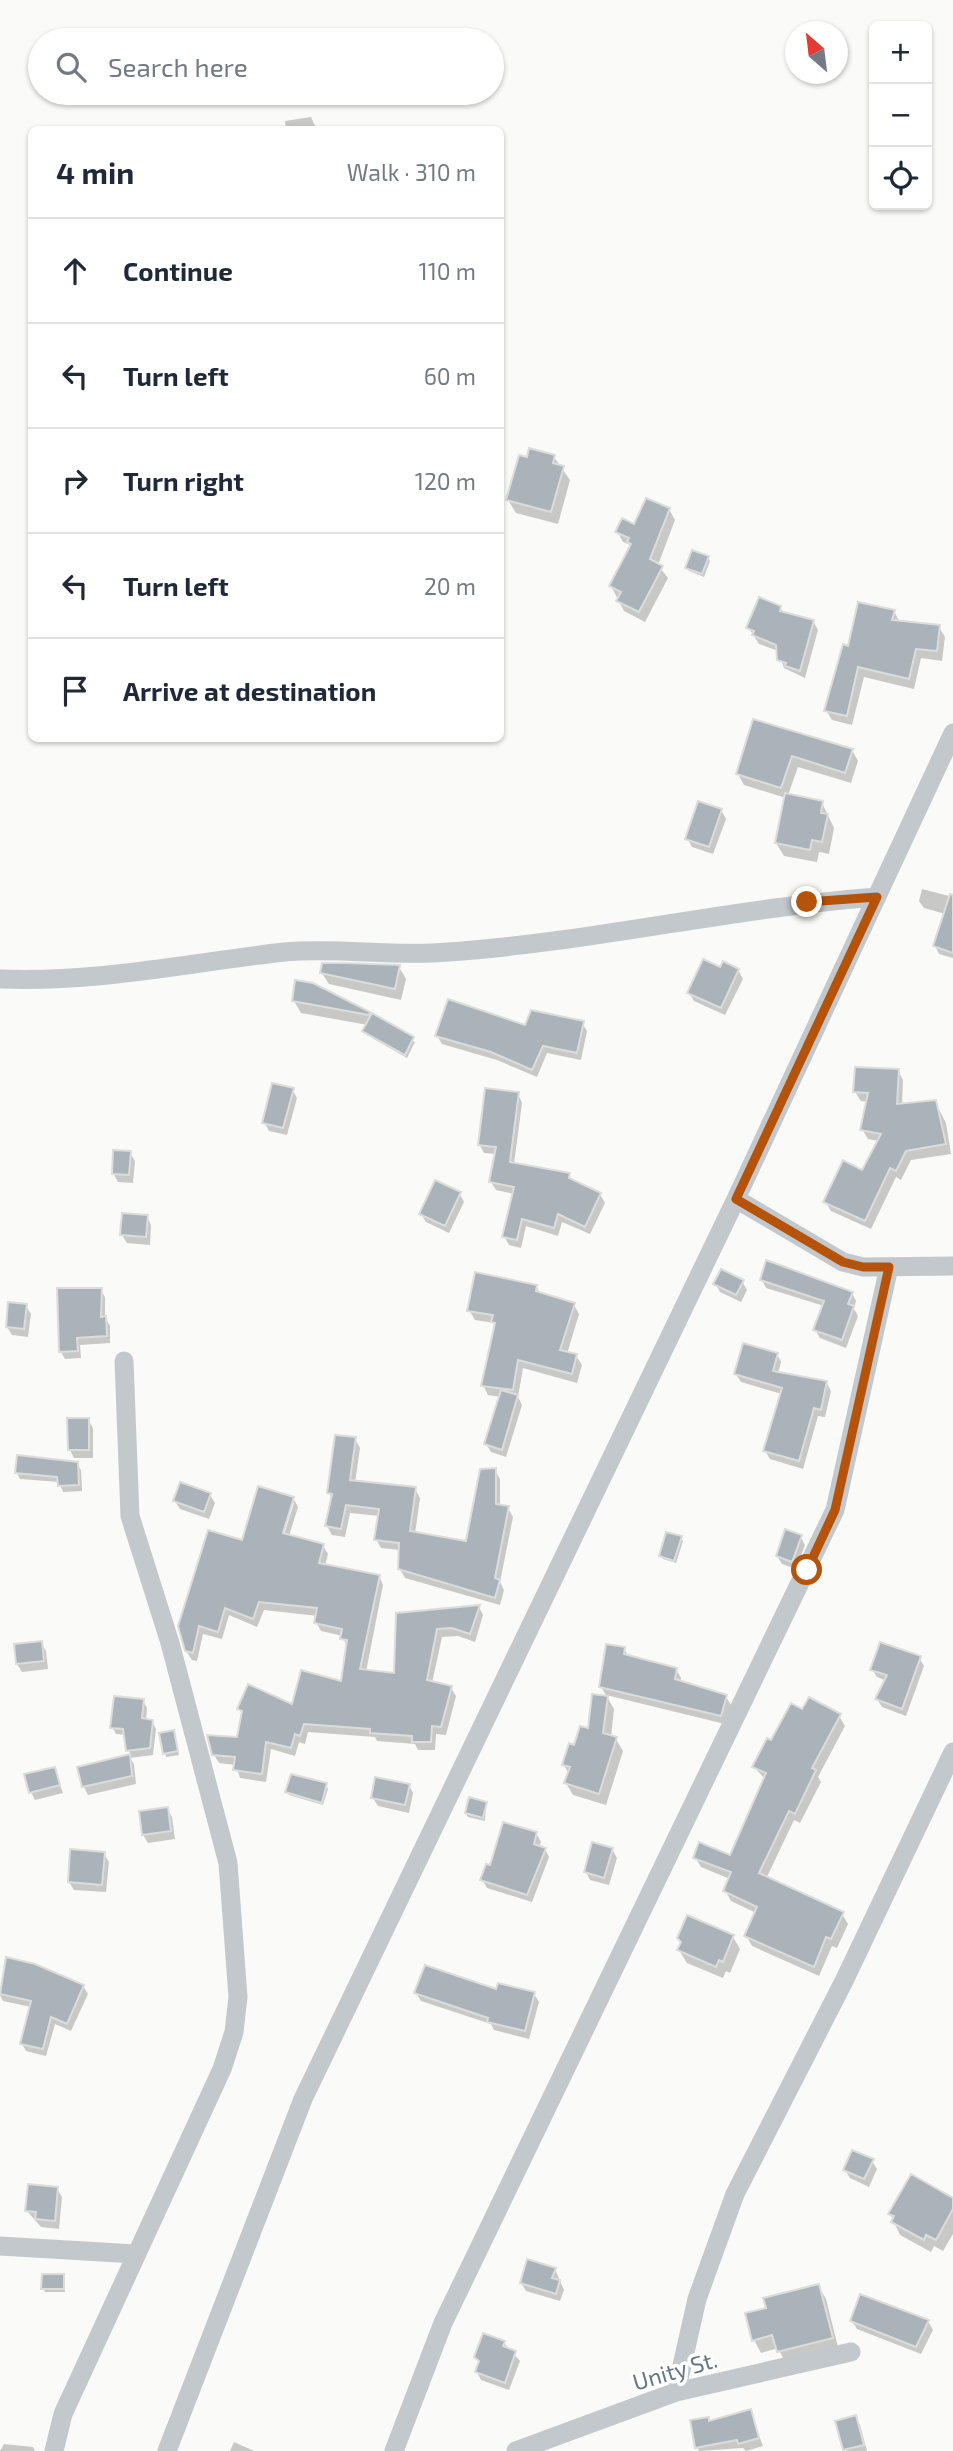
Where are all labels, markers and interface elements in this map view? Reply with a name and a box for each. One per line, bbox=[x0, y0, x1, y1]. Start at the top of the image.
north arrow bbox=[785, 21, 848, 84]
map controls bbox=[869, 21, 932, 210]
button: + bbox=[869, 21, 932, 84]
search box bbox=[28, 28, 504, 105]
icon: search bbox=[52, 48, 90, 86]
text: Search here bbox=[108, 51, 248, 82]
button: − bbox=[869, 84, 932, 147]
button: locate bbox=[869, 147, 932, 210]
text: 4 min bbox=[56, 154, 134, 190]
text: Walk · 310 m bbox=[347, 158, 476, 186]
icon: ahead bbox=[56, 252, 94, 290]
text: Continue bbox=[123, 255, 233, 286]
text: 110 m bbox=[419, 257, 476, 285]
icon: left bbox=[56, 357, 94, 395]
text: Turn left bbox=[123, 360, 229, 391]
text: 60 m bbox=[424, 362, 476, 390]
icon: right bbox=[56, 462, 94, 500]
text: Turn right bbox=[123, 465, 244, 496]
text: 120 m bbox=[415, 467, 476, 495]
icon: left bbox=[56, 567, 94, 605]
text: Turn left bbox=[123, 570, 229, 601]
text: 20 m bbox=[424, 572, 476, 600]
icon: arrive bbox=[56, 672, 94, 710]
text: Arrive at destination bbox=[123, 675, 376, 706]
route end bbox=[791, 886, 822, 917]
route start bbox=[791, 1554, 822, 1585]
street label: Unity St. bbox=[629, 2345, 720, 2395]

